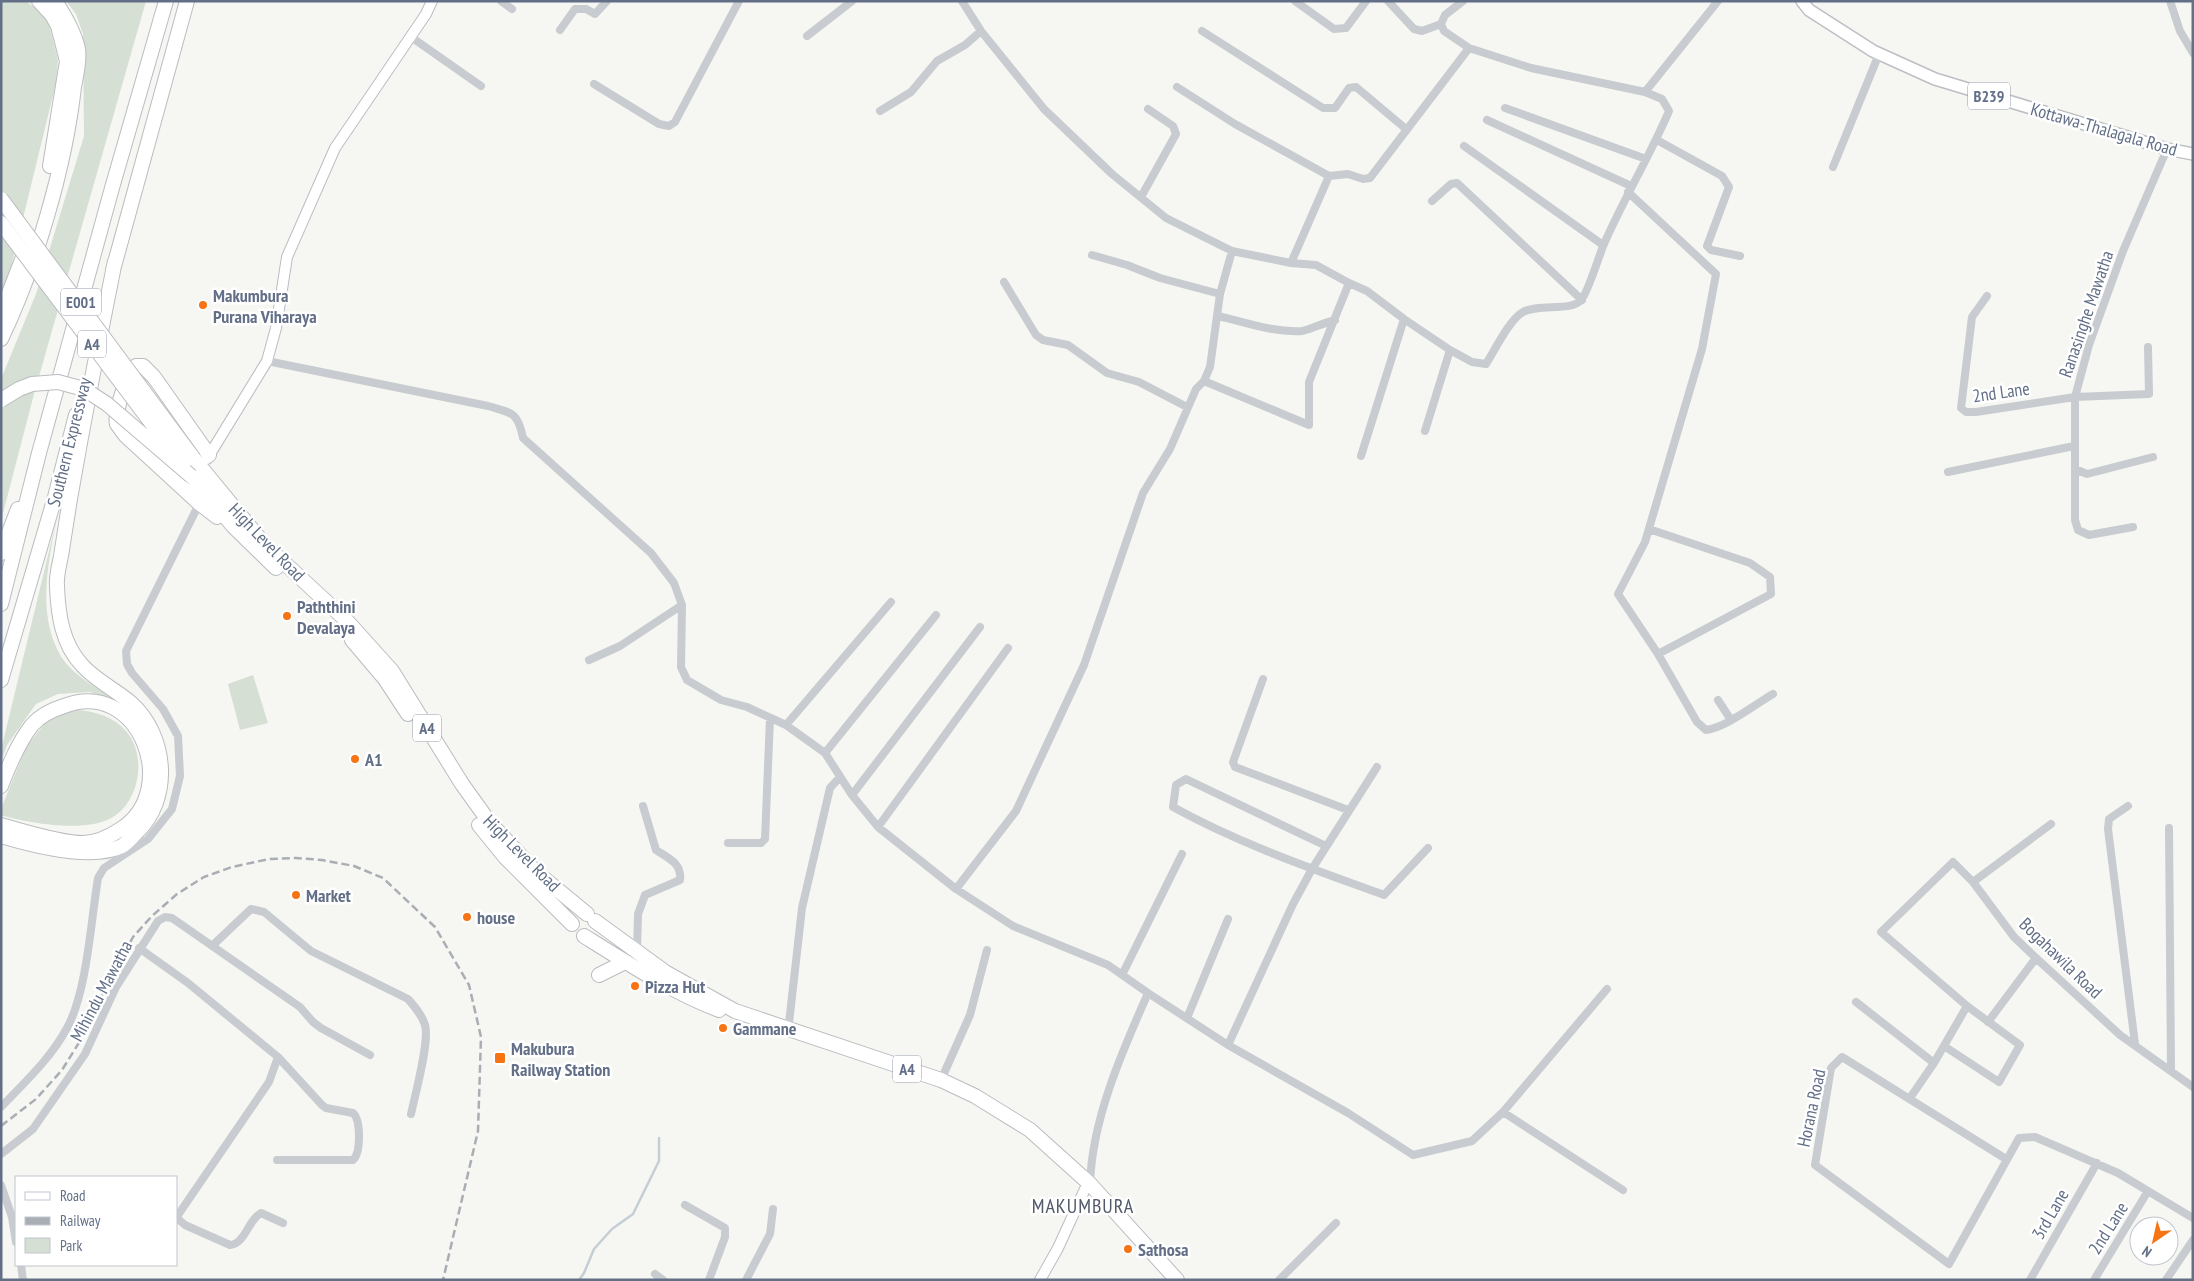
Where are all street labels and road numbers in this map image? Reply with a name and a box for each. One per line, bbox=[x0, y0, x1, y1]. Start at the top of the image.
road number: B239 bbox=[1968, 82, 2010, 110]
street label: Kottawa-Thalagala Road bbox=[2028, 97, 2180, 161]
street label: Ranasinghe Mawatha bbox=[2054, 248, 2118, 380]
road number: E001 bbox=[61, 288, 101, 316]
road number: A4 bbox=[78, 330, 106, 358]
street label: Southern Expressway bbox=[42, 375, 96, 509]
street label: 2nd Lane bbox=[1971, 377, 2031, 407]
street label: High Level Road bbox=[224, 498, 310, 586]
road number: A4 bbox=[413, 714, 441, 741]
street label: High Level Road bbox=[479, 810, 565, 896]
street label: Bogahawila Road bbox=[2015, 913, 2107, 1003]
street label: Mihindu Mawatha bbox=[65, 937, 137, 1045]
road number: A4 bbox=[893, 1056, 921, 1082]
street label: Horana Road bbox=[1792, 1067, 1830, 1149]
street label: 3rd Lane bbox=[2026, 1185, 2074, 1243]
street label: 2nd Lane bbox=[2083, 1198, 2133, 1258]

